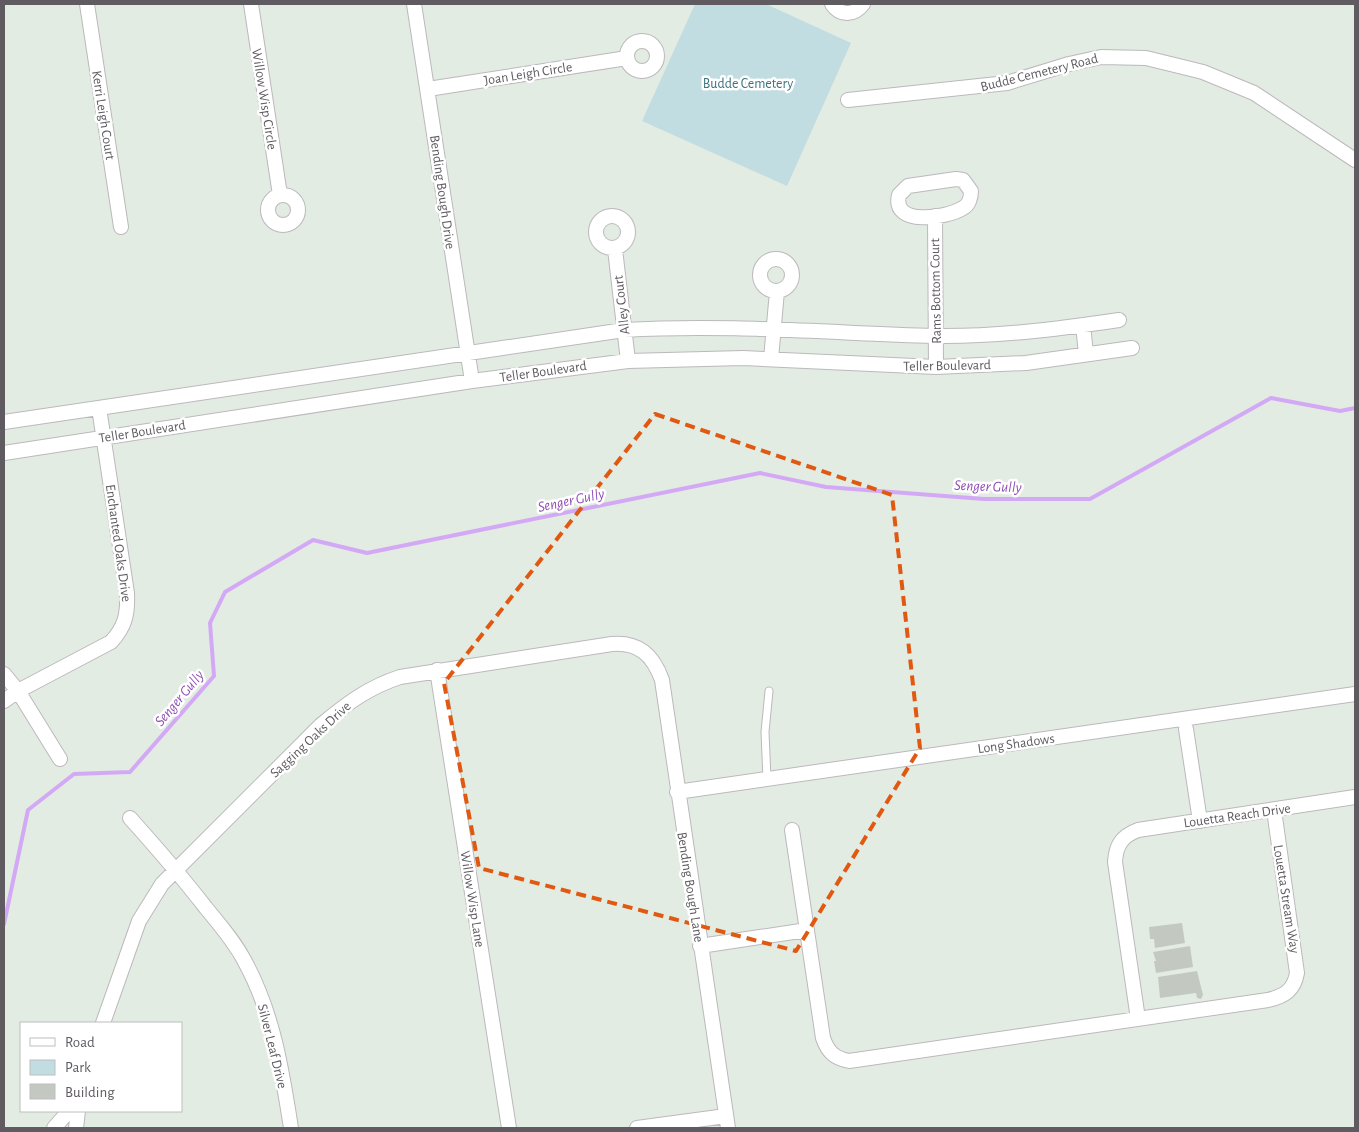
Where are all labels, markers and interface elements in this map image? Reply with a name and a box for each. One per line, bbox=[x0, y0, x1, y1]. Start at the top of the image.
street label: Willow Wisp Circle bbox=[249, 48, 279, 151]
street label: Budde Cemetery Road bbox=[979, 52, 1099, 94]
street label: Joan Leigh Circle bbox=[483, 60, 573, 88]
street label: Kerri Leigh Court bbox=[89, 69, 117, 161]
park label: Budde Cemetery bbox=[703, 77, 793, 91]
street label: Bending Bough Drive bbox=[427, 134, 457, 250]
street label: Rams Bottom Court bbox=[928, 238, 944, 344]
street label: Alley Court bbox=[611, 274, 633, 335]
street label: Teller Boulevard bbox=[903, 358, 991, 374]
street label: Teller Boulevard bbox=[499, 359, 588, 385]
street label: Teller Boulevard bbox=[98, 418, 187, 446]
water label: Senger Gully bbox=[954, 478, 1023, 495]
street label: Enchanted Oaks Drive bbox=[103, 483, 133, 603]
water label: Senger Gully bbox=[537, 486, 606, 515]
water label: Senger Gully bbox=[152, 667, 207, 729]
street label: Sagging Oaks Drive bbox=[268, 699, 354, 780]
street label: Long Shadows bbox=[977, 732, 1055, 756]
street label: Louetta Reach Drive bbox=[1183, 802, 1292, 830]
street label: Bending Bough Lane bbox=[674, 831, 706, 943]
street label: Louetta Stream Way bbox=[1271, 844, 1302, 954]
street label: Willow Wisp Lane bbox=[457, 850, 487, 948]
street label: Silver Leaf Drive bbox=[255, 1003, 289, 1090]
legend bbox=[20, 1022, 182, 1112]
text: Road bbox=[65, 1035, 95, 1050]
text: Park bbox=[65, 1060, 91, 1075]
text: Building bbox=[65, 1085, 115, 1100]

